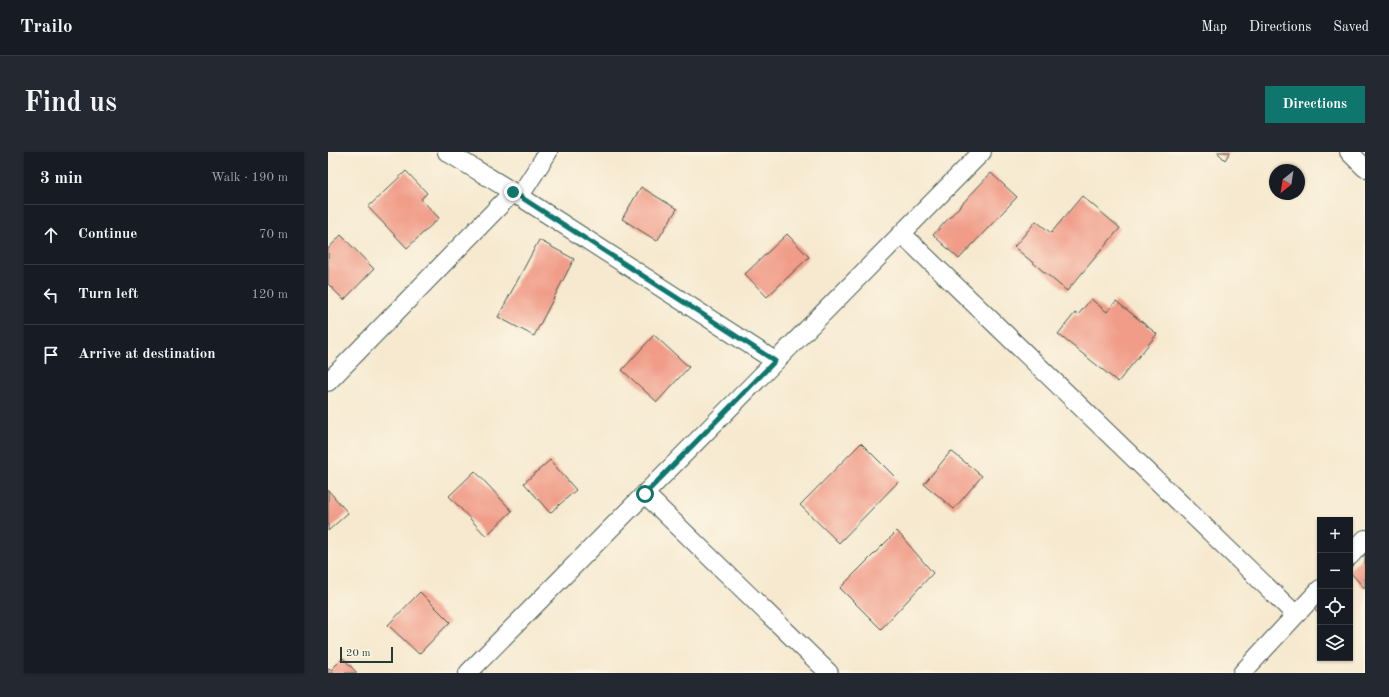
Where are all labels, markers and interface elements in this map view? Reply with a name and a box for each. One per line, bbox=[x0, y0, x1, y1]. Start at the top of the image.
text: Trailo bbox=[20, 18, 73, 37]
text: Map bbox=[1201, 20, 1227, 34]
text: Directions bbox=[1249, 20, 1311, 34]
text: Saved bbox=[1333, 20, 1369, 34]
button: Directions bbox=[1265, 86, 1365, 123]
text: Find us bbox=[24, 90, 117, 118]
north arrow bbox=[1269, 164, 1305, 200]
text: 3 min bbox=[40, 170, 83, 187]
text: Walk · 190 m bbox=[211, 171, 288, 184]
route end bbox=[504, 183, 522, 201]
icon: ahead bbox=[40, 224, 62, 246]
text: Continue bbox=[78, 227, 137, 242]
text: 70 m bbox=[259, 228, 288, 241]
icon: left bbox=[40, 284, 62, 306]
text: Turn left bbox=[78, 287, 138, 302]
text: 120 m bbox=[251, 288, 288, 301]
icon: arrive bbox=[40, 344, 62, 366]
text: Arrive at destination bbox=[78, 347, 216, 362]
route start bbox=[636, 485, 654, 503]
map controls bbox=[1317, 517, 1353, 661]
button: + bbox=[1317, 517, 1353, 553]
button: − bbox=[1317, 553, 1353, 589]
button: locate bbox=[1317, 589, 1353, 625]
button: layers bbox=[1317, 625, 1353, 661]
scale bar bbox=[340, 645, 393, 664]
text: 20 m bbox=[346, 648, 371, 659]

